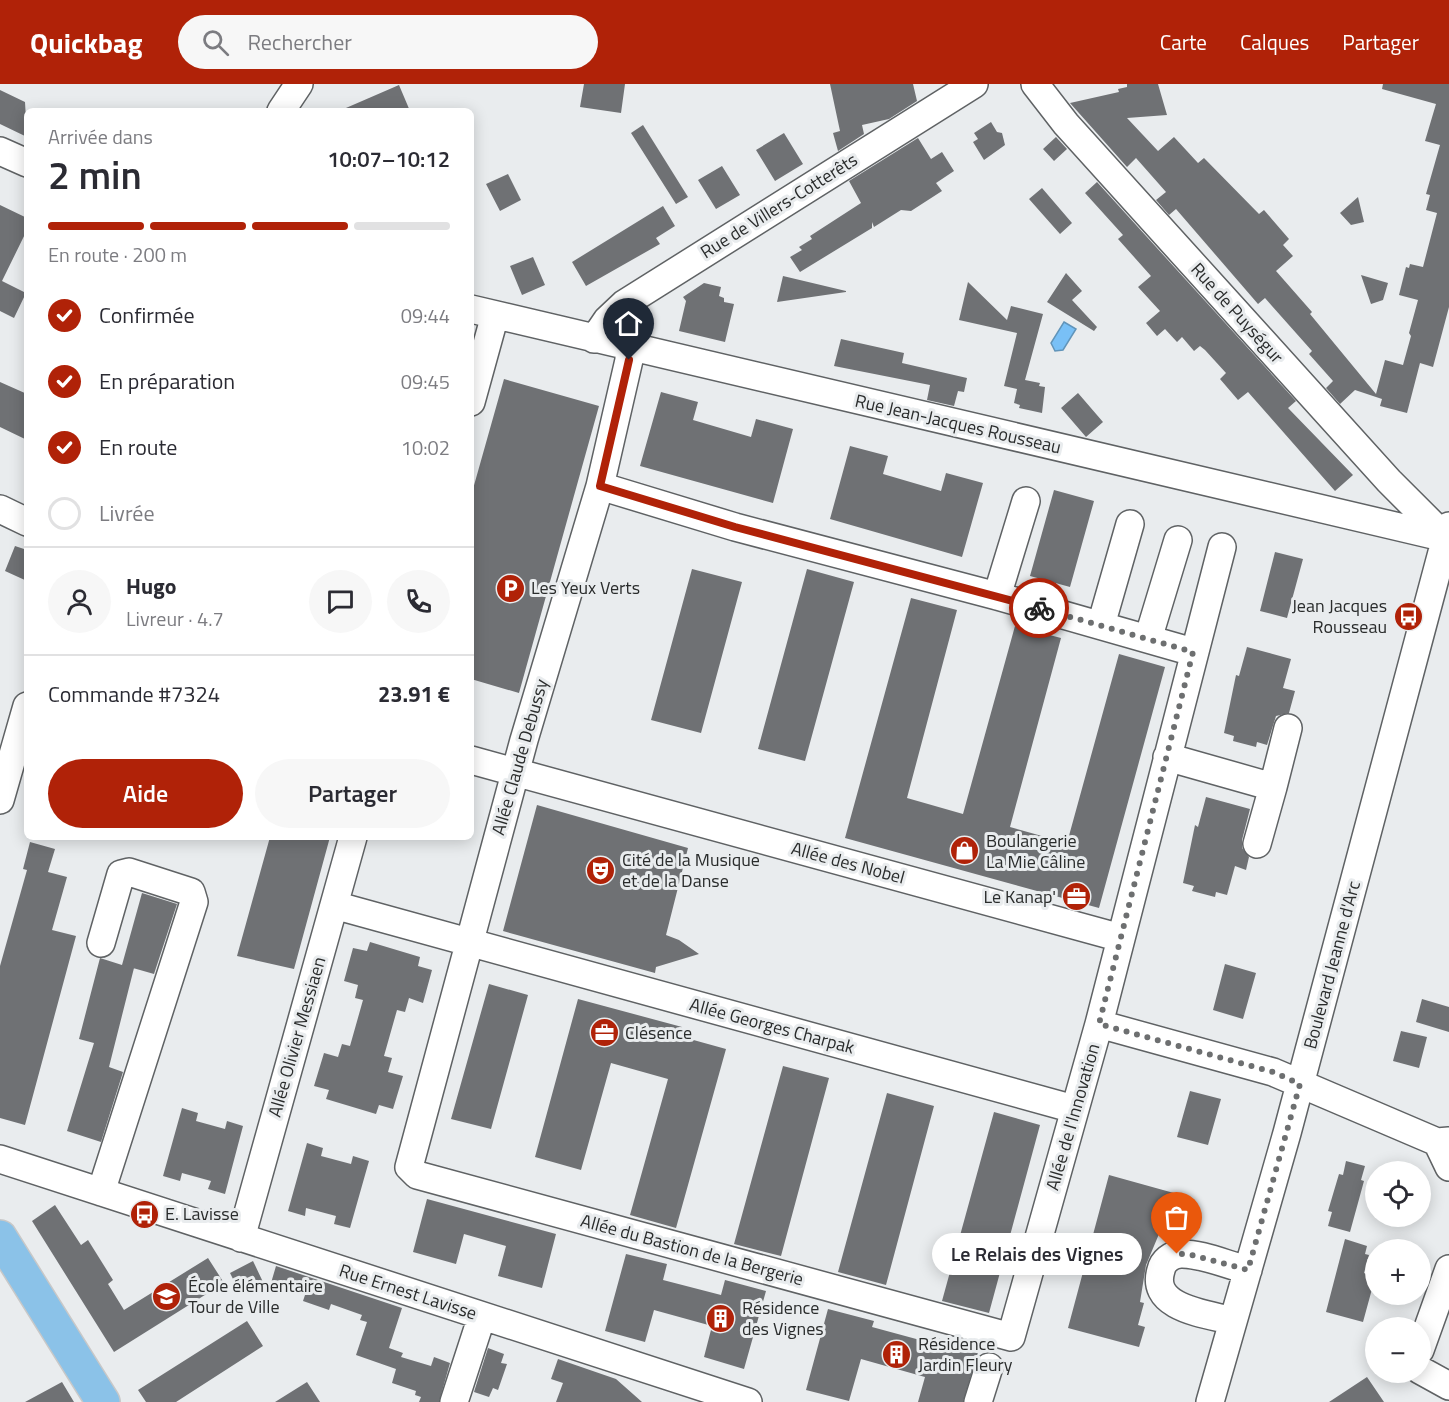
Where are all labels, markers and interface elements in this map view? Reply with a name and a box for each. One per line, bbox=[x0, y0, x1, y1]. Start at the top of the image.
search box bbox=[178, 15, 598, 69]
text: Quickbag bbox=[30, 21, 142, 64]
text: Rechercher bbox=[247, 25, 352, 59]
icon: search bbox=[199, 26, 232, 59]
text: Carte bbox=[1160, 26, 1207, 58]
text: Calques bbox=[1240, 26, 1309, 58]
text: Partager bbox=[1342, 26, 1419, 58]
text: Arrivée dans bbox=[48, 121, 153, 152]
text: 10:07–10:12 bbox=[327, 142, 450, 176]
text: 2 min bbox=[48, 145, 142, 204]
street label: Rue de Villers-Cotterêts bbox=[695, 146, 863, 265]
text: En route · 200 m bbox=[48, 239, 187, 270]
street label: Rue de Puységur bbox=[1185, 256, 1290, 369]
text: Confirmée bbox=[99, 298, 195, 332]
pin bbox=[603, 298, 654, 360]
icon: check bbox=[48, 299, 81, 332]
text: 09:44 bbox=[401, 300, 450, 331]
icon: home bbox=[612, 307, 645, 340]
text: En préparation bbox=[99, 364, 235, 398]
icon: check bbox=[48, 365, 81, 398]
text: 09:45 bbox=[401, 366, 450, 397]
street label: Rue Jean-Jacques Rousseau bbox=[852, 387, 1064, 460]
text: En route bbox=[99, 430, 177, 464]
icon: check bbox=[48, 431, 81, 464]
text: 10:02 bbox=[401, 432, 450, 463]
text: Livrée bbox=[99, 496, 155, 530]
text: Hugo bbox=[126, 569, 177, 603]
button: person bbox=[48, 570, 111, 633]
button: chat bbox=[309, 570, 372, 633]
button: phone bbox=[387, 570, 450, 633]
parking icon: Les Yeux Verts bbox=[494, 572, 526, 604]
place label: Les Yeux Verts bbox=[531, 574, 640, 601]
courier bbox=[1009, 578, 1069, 638]
icon: bike bbox=[1023, 592, 1056, 625]
place label: Jean Jacques Rousseau bbox=[1292, 592, 1387, 640]
bus stop icon: Jean Jacques Rousseau bbox=[1392, 600, 1424, 632]
text: Livreur · 4.7 bbox=[126, 603, 224, 634]
street label: Allée Claude Debussy bbox=[484, 675, 555, 838]
text: Commande #7324 bbox=[48, 677, 220, 711]
text: 23.91 € bbox=[378, 677, 450, 711]
button: Aide bbox=[48, 759, 243, 828]
button: Partager bbox=[255, 759, 450, 828]
place label: Boulangerie La Mie Câline bbox=[986, 827, 1085, 875]
street label: Allée des Nobel bbox=[788, 834, 908, 891]
shop icon: Boulangerie La Mie Câline bbox=[949, 835, 981, 867]
place label: Cité de la Musique et de la Danse bbox=[622, 846, 760, 894]
theatre icon: Cité de la Musique et de la Danse bbox=[585, 854, 617, 886]
street label: Boulevard Jeanne d'Arc bbox=[1296, 878, 1367, 1052]
office icon: Le Kanap' bbox=[1061, 881, 1093, 913]
place label: Le Kanap' bbox=[984, 883, 1056, 910]
street label: Allée Olivier Messiaen bbox=[261, 954, 332, 1120]
street label: Allée Georges Charpak bbox=[687, 991, 858, 1061]
office icon: Clésence bbox=[588, 1017, 620, 1049]
place label: Clésence bbox=[625, 1019, 692, 1046]
street label: Allée de l'Innovation bbox=[1039, 1040, 1106, 1194]
map controls bbox=[1365, 1161, 1431, 1383]
button: locate bbox=[1365, 1161, 1431, 1227]
pin bbox=[1151, 1192, 1202, 1254]
bus stop icon: E. Lavisse bbox=[128, 1198, 160, 1230]
place label: E. Lavisse bbox=[165, 1200, 239, 1227]
icon: bag bbox=[1160, 1201, 1193, 1234]
street label: Allée du Bastion de la Bergerie bbox=[578, 1207, 807, 1292]
callout: Le Relais des Vignes bbox=[931, 1233, 1141, 1275]
text: Le Relais des Vignes bbox=[951, 1238, 1123, 1269]
button: + bbox=[1365, 1239, 1431, 1305]
street label: Rue Ernest Lavisse bbox=[336, 1257, 480, 1326]
place label: École élémentaire Tour de Ville bbox=[188, 1272, 323, 1320]
school or university icon: École élémentaire Tour de Ville bbox=[151, 1280, 183, 1312]
place label: Résidence des Vignes bbox=[742, 1294, 824, 1342]
building icon: Résidence des Vignes bbox=[705, 1302, 737, 1334]
button: − bbox=[1365, 1317, 1431, 1383]
place label: Résidence Jardin Fleury bbox=[918, 1330, 1013, 1378]
building icon: Résidence Jardin Fleury bbox=[881, 1338, 913, 1370]

